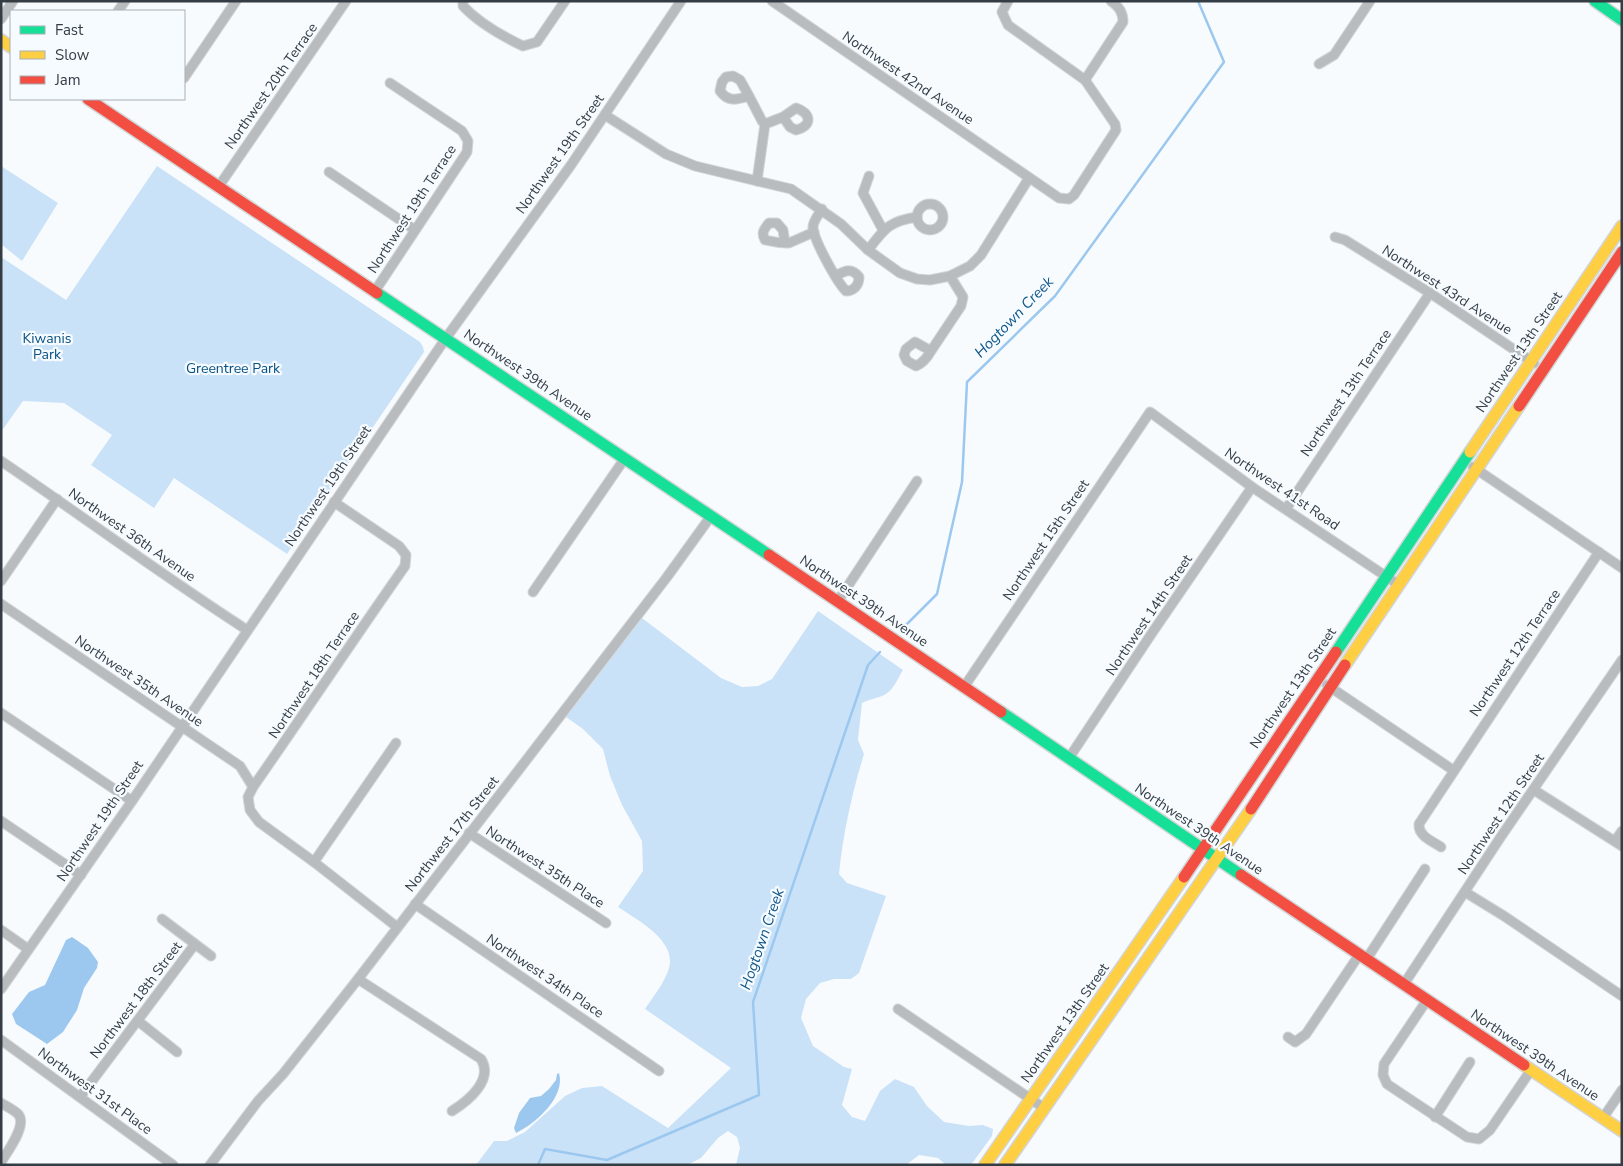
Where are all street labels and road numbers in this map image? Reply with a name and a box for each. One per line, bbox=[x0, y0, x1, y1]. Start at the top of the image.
street label: Northwest 20th Terrace bbox=[220, 19, 322, 153]
street label: Northwest 42nd Avenue bbox=[839, 27, 977, 129]
street label: Northwest 19th Street bbox=[511, 90, 609, 218]
street label: Northwest 19th Terrace bbox=[363, 141, 461, 277]
street label: Northwest 43rd Avenue bbox=[1378, 241, 1516, 339]
street label: Northwest 13th Street bbox=[1471, 288, 1567, 416]
street label: Northwest 39th Avenue bbox=[460, 325, 596, 425]
street label: Northwest 13th Terrace bbox=[1296, 326, 1396, 460]
street label: Northwest 19th Street bbox=[280, 422, 376, 550]
street label: Northwest 41st Road bbox=[1221, 443, 1343, 535]
street label: Northwest 15th Street bbox=[998, 476, 1094, 604]
street label: Northwest 36th Avenue bbox=[65, 484, 199, 586]
street label: Northwest 39th Avenue bbox=[796, 551, 932, 651]
street label: Northwest 14th Street bbox=[1101, 551, 1197, 679]
street label: Northwest 12th Terrace bbox=[1465, 586, 1565, 720]
street label: Northwest 18th Terrace bbox=[264, 608, 364, 742]
street label: Northwest 13th Street bbox=[1245, 624, 1341, 752]
street label: Northwest 35th Avenue bbox=[71, 631, 207, 731]
street label: Northwest 12th Street bbox=[1453, 750, 1549, 878]
street label: Northwest 19th Street bbox=[52, 757, 148, 885]
street label: Northwest 17th Street bbox=[401, 772, 503, 896]
street label: Northwest 39th Avenue bbox=[1131, 779, 1267, 879]
street label: Northwest 35th Place bbox=[482, 821, 608, 913]
street label: Northwest 34th Place bbox=[482, 930, 608, 1022]
street label: Northwest 18th Street bbox=[86, 937, 186, 1062]
street label: Northwest 13th Street bbox=[1016, 959, 1114, 1087]
street label: Northwest 39th Avenue bbox=[1467, 1005, 1603, 1105]
street label: Northwest 31st Place bbox=[34, 1043, 156, 1139]

